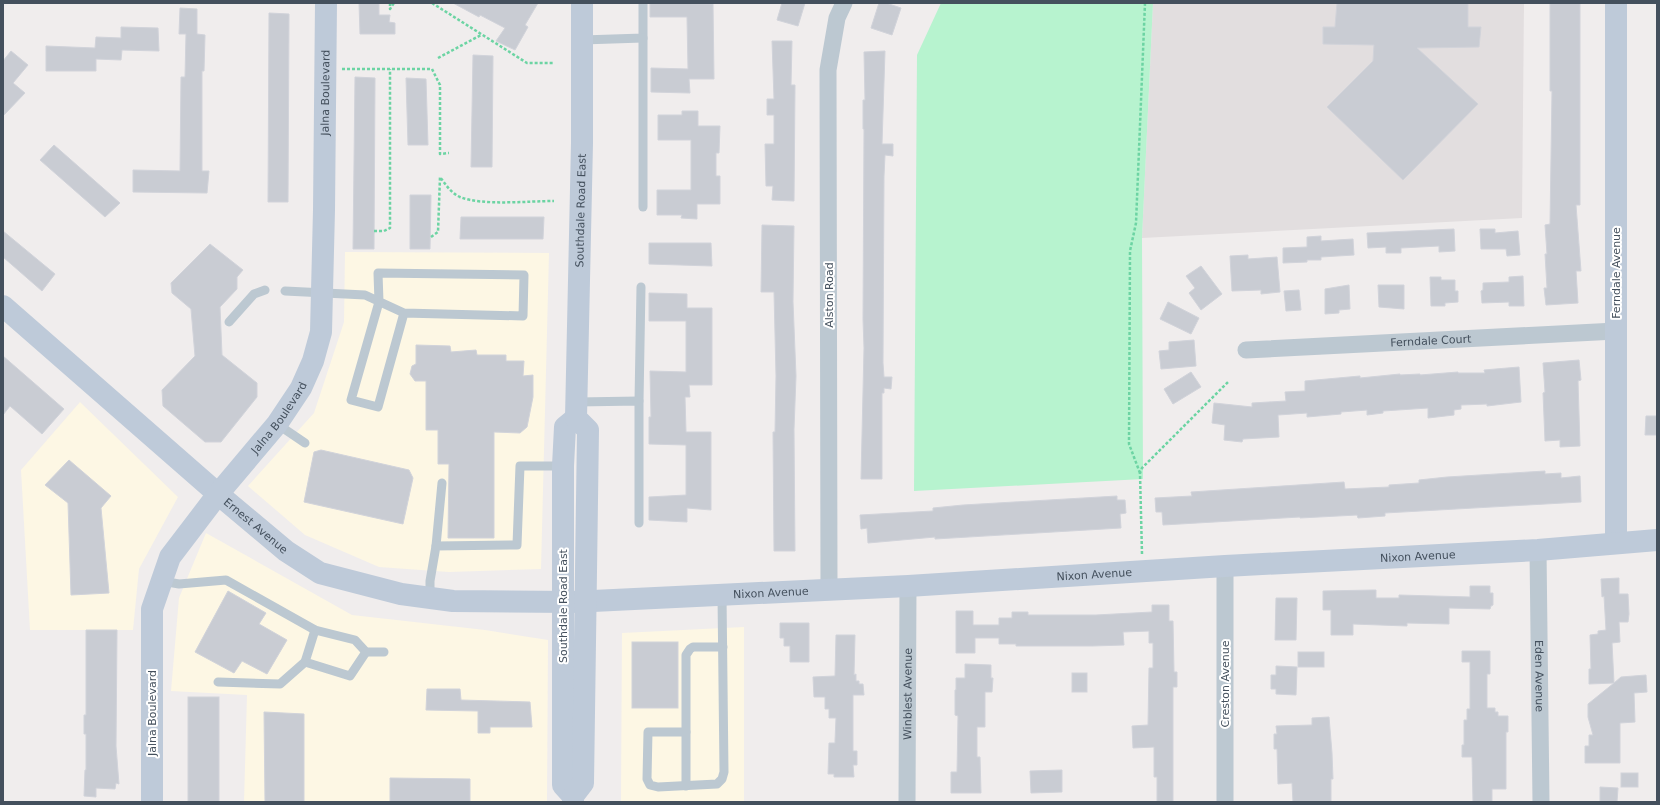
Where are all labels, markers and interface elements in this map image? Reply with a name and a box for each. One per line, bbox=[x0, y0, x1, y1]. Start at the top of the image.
street label: Jalna Boulevard bbox=[318, 50, 332, 137]
street label: Southdale Road East bbox=[573, 153, 588, 268]
street label: Ferndale Avenue bbox=[1610, 227, 1623, 319]
street label: Alston Road bbox=[823, 262, 836, 328]
street label: Ferndale Court bbox=[1390, 332, 1472, 349]
street label: Jalna Boulevard bbox=[248, 380, 309, 457]
street label: Ernest Avenue bbox=[221, 495, 291, 556]
street label: Southdale Road East bbox=[557, 548, 570, 663]
street label: Nixon Avenue bbox=[1380, 548, 1456, 565]
street label: Nixon Avenue bbox=[1056, 565, 1133, 583]
street label: Nixon Avenue bbox=[733, 584, 809, 601]
street label: Creston Avenue bbox=[1219, 640, 1232, 727]
street label: Eden Avenue bbox=[1533, 640, 1546, 712]
street label: Winblest Avenue bbox=[901, 648, 914, 740]
street label: Jalna Boulevard bbox=[146, 670, 159, 757]

